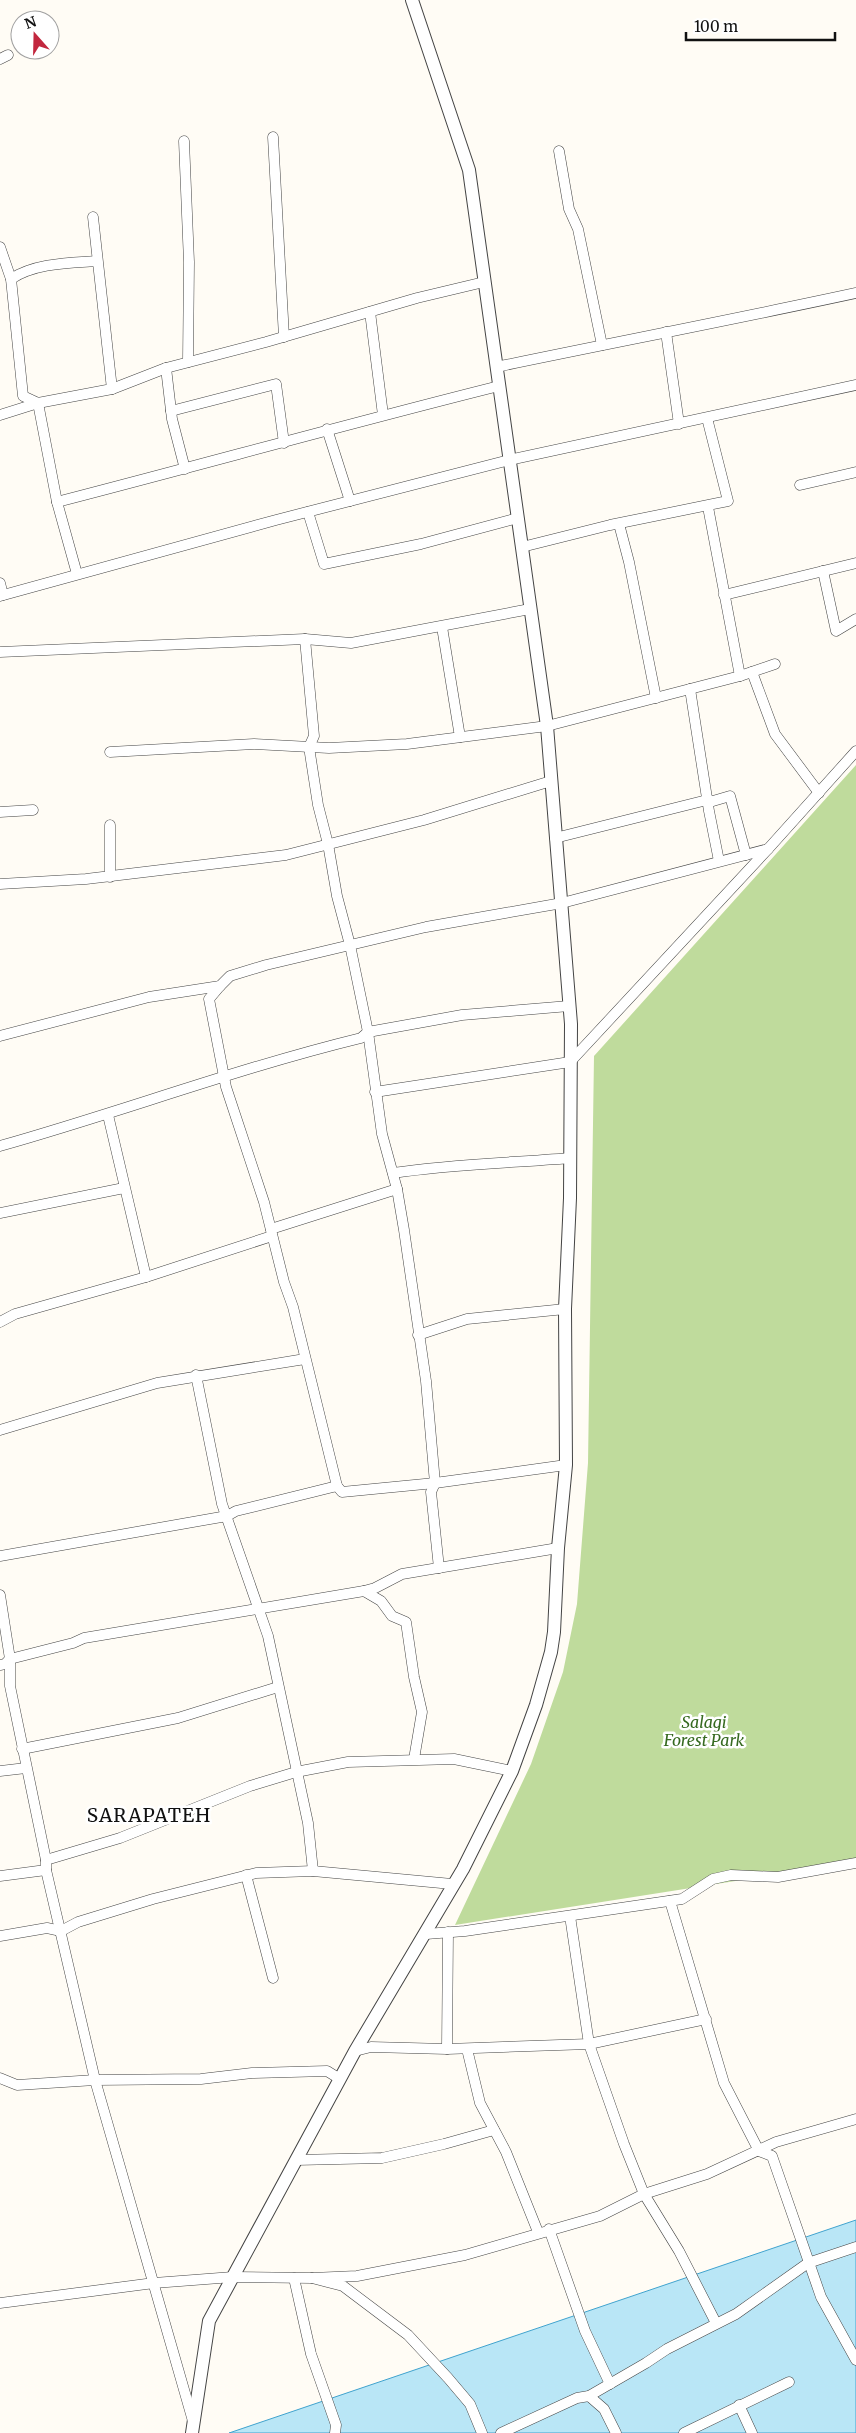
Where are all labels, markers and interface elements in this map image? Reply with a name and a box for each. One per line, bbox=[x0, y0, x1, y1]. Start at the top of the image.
north arrow bbox=[10, 10, 60, 60]
scale bar bbox=[686, 10, 835, 42]
text: N bbox=[22, 12, 39, 33]
text: 100 m bbox=[694, 17, 738, 36]
park label: Salagi Forest Park bbox=[663, 1712, 745, 1750]
district label: SARAPATEH bbox=[87, 1803, 211, 1827]

